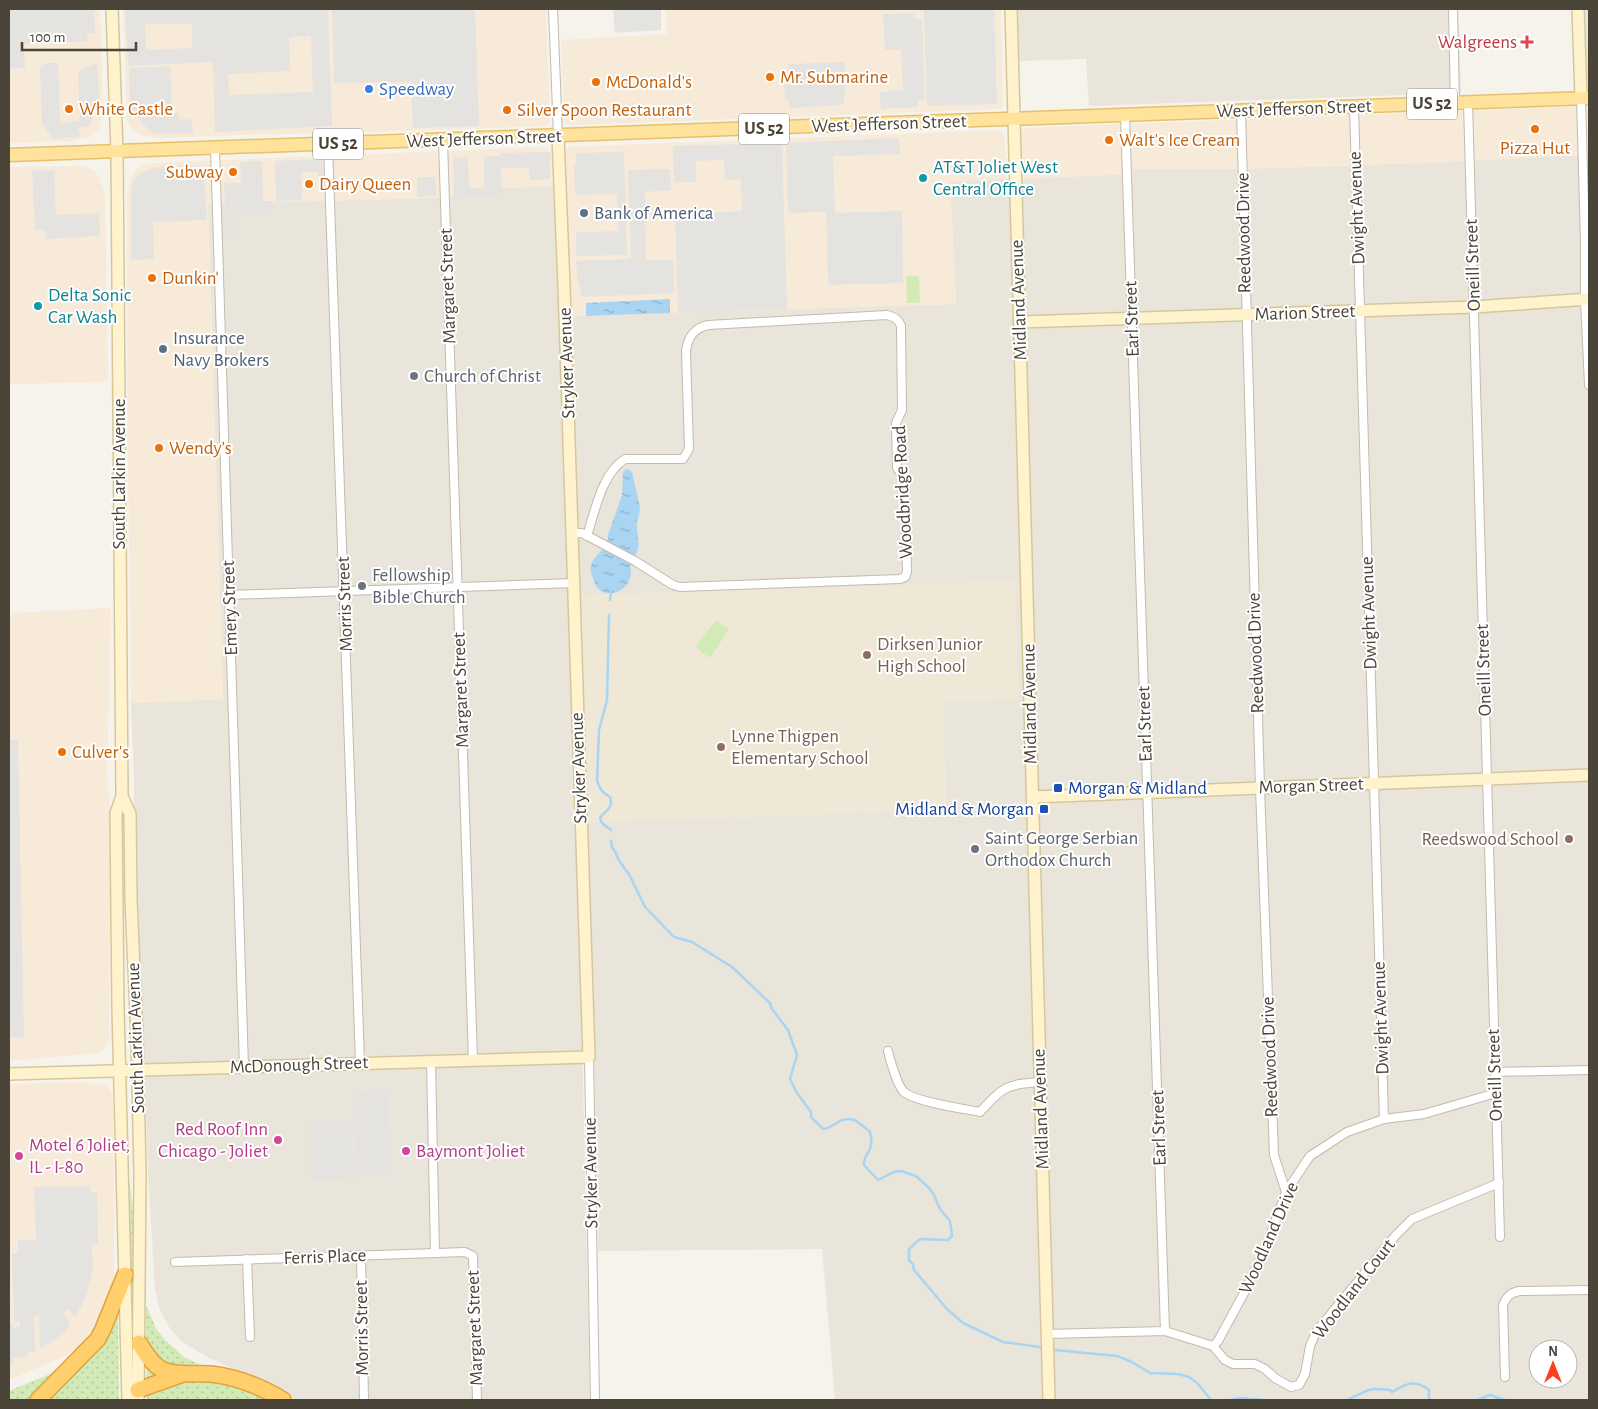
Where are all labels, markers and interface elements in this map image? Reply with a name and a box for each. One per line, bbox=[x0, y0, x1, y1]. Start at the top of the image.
scale bar bbox=[22, 20, 136, 52]
text: 100 m bbox=[30, 30, 65, 45]
place label: Walgreens bbox=[1438, 33, 1517, 52]
marker: Walgreens bbox=[1521, 36, 1533, 48]
place label: Mr. Submarine bbox=[780, 68, 888, 87]
marker: Mr. Submarine bbox=[764, 71, 776, 83]
place label: McDonald's bbox=[606, 73, 692, 92]
marker: McDonald's bbox=[590, 76, 602, 88]
place label: Speedway bbox=[379, 80, 454, 99]
marker: Speedway bbox=[363, 83, 375, 95]
road number: US 52 bbox=[1407, 88, 1457, 120]
street label: West Jefferson Street bbox=[1216, 97, 1372, 121]
place label: White Castle bbox=[79, 100, 173, 119]
place label: Silver Spoon Restaurant bbox=[517, 101, 691, 120]
marker: White Castle bbox=[63, 103, 75, 115]
marker: Silver Spoon Restaurant bbox=[501, 104, 513, 116]
street label: West Jefferson Street bbox=[811, 112, 967, 136]
road number: US 52 bbox=[739, 114, 789, 144]
marker: Pizza Hut bbox=[1529, 123, 1541, 135]
street label: West Jefferson Street bbox=[406, 127, 562, 151]
road number: US 52 bbox=[313, 128, 363, 160]
place label: Walt's Ice Cream bbox=[1119, 131, 1240, 150]
marker: Walt's Ice Cream bbox=[1103, 134, 1115, 146]
place label: Pizza Hut bbox=[1500, 139, 1570, 158]
street label: Dwight Avenue bbox=[1346, 151, 1368, 265]
place label: AT&T Joliet West Central Office bbox=[933, 158, 1058, 199]
place label: Subway bbox=[166, 163, 223, 182]
marker: Subway bbox=[227, 166, 239, 178]
marker: AT&T Joliet West Central Office bbox=[917, 172, 929, 184]
street label: Reedwood Drive bbox=[1233, 172, 1255, 294]
place label: Dairy Queen bbox=[319, 175, 411, 194]
marker: Dairy Queen bbox=[303, 178, 315, 190]
place label: Bank of America bbox=[594, 204, 714, 223]
marker: Bank of America bbox=[578, 207, 590, 219]
street label: Oneill Street bbox=[1462, 218, 1484, 312]
street label: Margaret Street bbox=[436, 228, 460, 344]
street label: Midland Avenue bbox=[1007, 239, 1031, 361]
place label: Dunkin' bbox=[162, 269, 219, 288]
marker: Dunkin' bbox=[146, 272, 158, 284]
street label: Earl Street bbox=[1121, 281, 1143, 357]
place label: Delta Sonic Car Wash bbox=[48, 286, 131, 327]
marker: Delta Sonic Car Wash bbox=[32, 300, 44, 312]
street label: Marion Street bbox=[1254, 302, 1356, 324]
street label: Stryker Avenue bbox=[556, 307, 578, 419]
place label: Insurance Navy Brokers bbox=[173, 329, 269, 370]
marker: Insurance Navy Brokers bbox=[157, 343, 169, 355]
place label: Church of Christ bbox=[424, 367, 541, 386]
marker: Church of Christ bbox=[408, 370, 420, 382]
street label: South Larkin Avenue bbox=[110, 399, 129, 549]
street label: Woodbridge Road bbox=[890, 425, 916, 559]
place label: Wendy's bbox=[169, 439, 232, 458]
marker: Wendy's bbox=[153, 442, 165, 454]
street label: Morris Street bbox=[334, 556, 356, 652]
street label: Dwight Avenue bbox=[1358, 556, 1380, 670]
street label: Emery Street bbox=[219, 560, 241, 656]
place label: Fellowship Bible Church bbox=[372, 566, 466, 607]
marker: Fellowship Bible Church bbox=[356, 580, 368, 592]
street label: Reedwood Drive bbox=[1244, 592, 1268, 714]
street label: Oneill Street bbox=[1473, 623, 1495, 717]
street label: Margaret Street bbox=[449, 632, 473, 748]
place label: Dirksen Junior High School bbox=[877, 635, 982, 676]
street label: Midland Avenue bbox=[1019, 643, 1041, 765]
marker: Dirksen Junior High School bbox=[861, 649, 873, 661]
street label: Earl Street bbox=[1134, 686, 1156, 762]
street label: Stryker Avenue bbox=[568, 712, 590, 824]
place label: Lynne Thigpen Elementary School bbox=[731, 727, 869, 768]
marker: Lynne Thigpen Elementary School bbox=[715, 741, 727, 753]
place label: Culver's bbox=[72, 743, 129, 762]
marker: Culver's bbox=[56, 746, 68, 758]
street label: Morgan Street bbox=[1258, 775, 1364, 797]
place label: Morgan & Midland bbox=[1068, 779, 1207, 798]
marker: Morgan & Midland bbox=[1052, 782, 1064, 794]
place label: Midland & Morgan bbox=[895, 800, 1034, 819]
marker: Midland & Morgan bbox=[1038, 803, 1050, 815]
place label: Saint George Serbian Orthodox Church bbox=[985, 829, 1138, 870]
place label: Reedswood School bbox=[1421, 830, 1559, 849]
marker: Reedswood School bbox=[1563, 833, 1575, 845]
marker: Saint George Serbian Orthodox Church bbox=[969, 843, 981, 855]
street label: Dwight Avenue bbox=[1370, 961, 1392, 1075]
street label: South Larkin Avenue bbox=[124, 962, 148, 1114]
street label: Reedwood Drive bbox=[1258, 996, 1282, 1118]
street label: Oneill Street bbox=[1484, 1028, 1506, 1122]
street label: Midland Avenue bbox=[1029, 1048, 1053, 1170]
street label: McDonough Street bbox=[229, 1053, 369, 1077]
street label: Earl Street bbox=[1148, 1090, 1170, 1166]
street label: Stryker Avenue bbox=[581, 1117, 601, 1229]
place label: Red Roof Inn Chicago - Joliet bbox=[158, 1120, 268, 1161]
marker: Red Roof Inn Chicago - Joliet bbox=[272, 1134, 284, 1146]
place label: Motel 6 Joliet, IL - I-80 bbox=[29, 1136, 130, 1177]
place label: Baymont Joliet bbox=[416, 1142, 525, 1161]
marker: Baymont Joliet bbox=[400, 1145, 412, 1157]
marker: Motel 6 Joliet, IL - I-80 bbox=[13, 1150, 25, 1162]
street label: Woodland Drive bbox=[1236, 1179, 1302, 1297]
street label: Woodland Court bbox=[1309, 1235, 1399, 1343]
street label: Ferris Place bbox=[283, 1246, 367, 1268]
street label: Margaret Street bbox=[463, 1270, 487, 1386]
street label: Morris Street bbox=[352, 1280, 372, 1376]
north arrow bbox=[1528, 1339, 1578, 1389]
text: N bbox=[1548, 1345, 1558, 1359]

